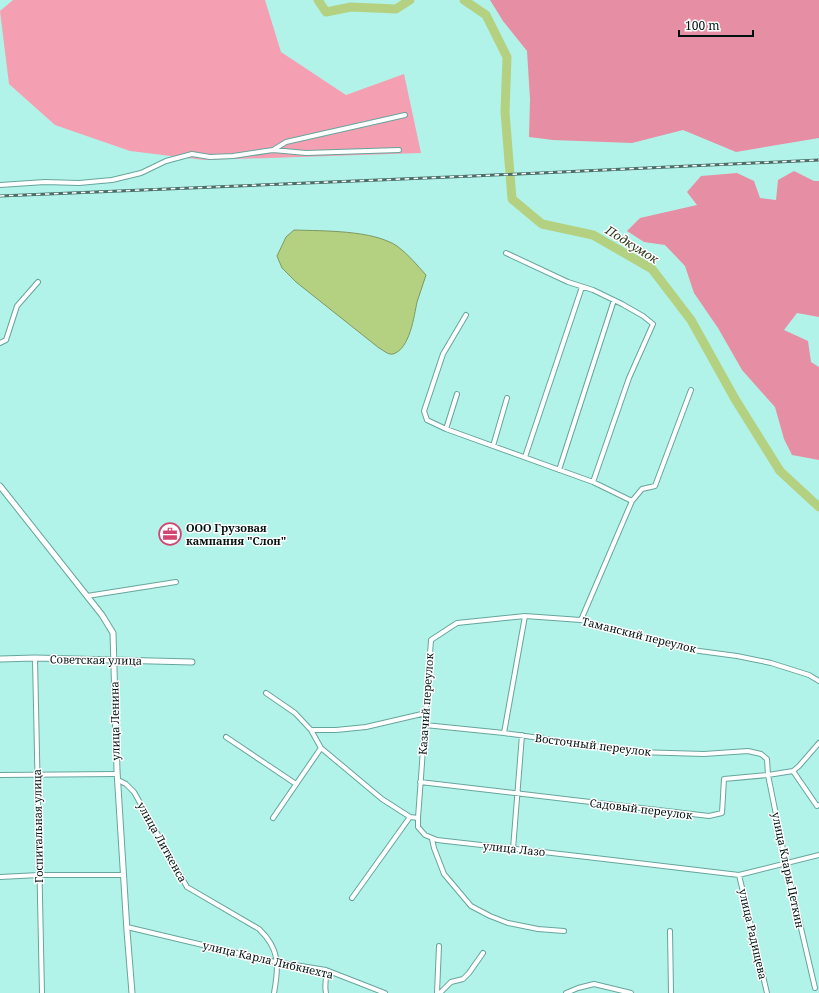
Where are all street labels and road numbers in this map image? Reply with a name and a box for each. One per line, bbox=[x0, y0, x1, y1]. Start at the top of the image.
street label: Таманский переулок bbox=[580, 613, 698, 656]
street label: Советская улица bbox=[50, 651, 142, 668]
street label: Казачий переулок bbox=[414, 652, 437, 755]
street label: улица Ленина bbox=[106, 681, 123, 761]
street label: Восточный переулок bbox=[534, 730, 652, 759]
street label: Госпитальная улица bbox=[29, 769, 46, 883]
street label: Садовый переулок bbox=[589, 795, 694, 822]
street label: улица Литкенса bbox=[134, 799, 191, 885]
street label: улица Клары Цеткин bbox=[769, 811, 808, 929]
street label: улица Лазо bbox=[482, 838, 546, 859]
street label: улица Радищева bbox=[736, 887, 771, 981]
street label: улица Карла Либкнехта bbox=[201, 937, 335, 982]

